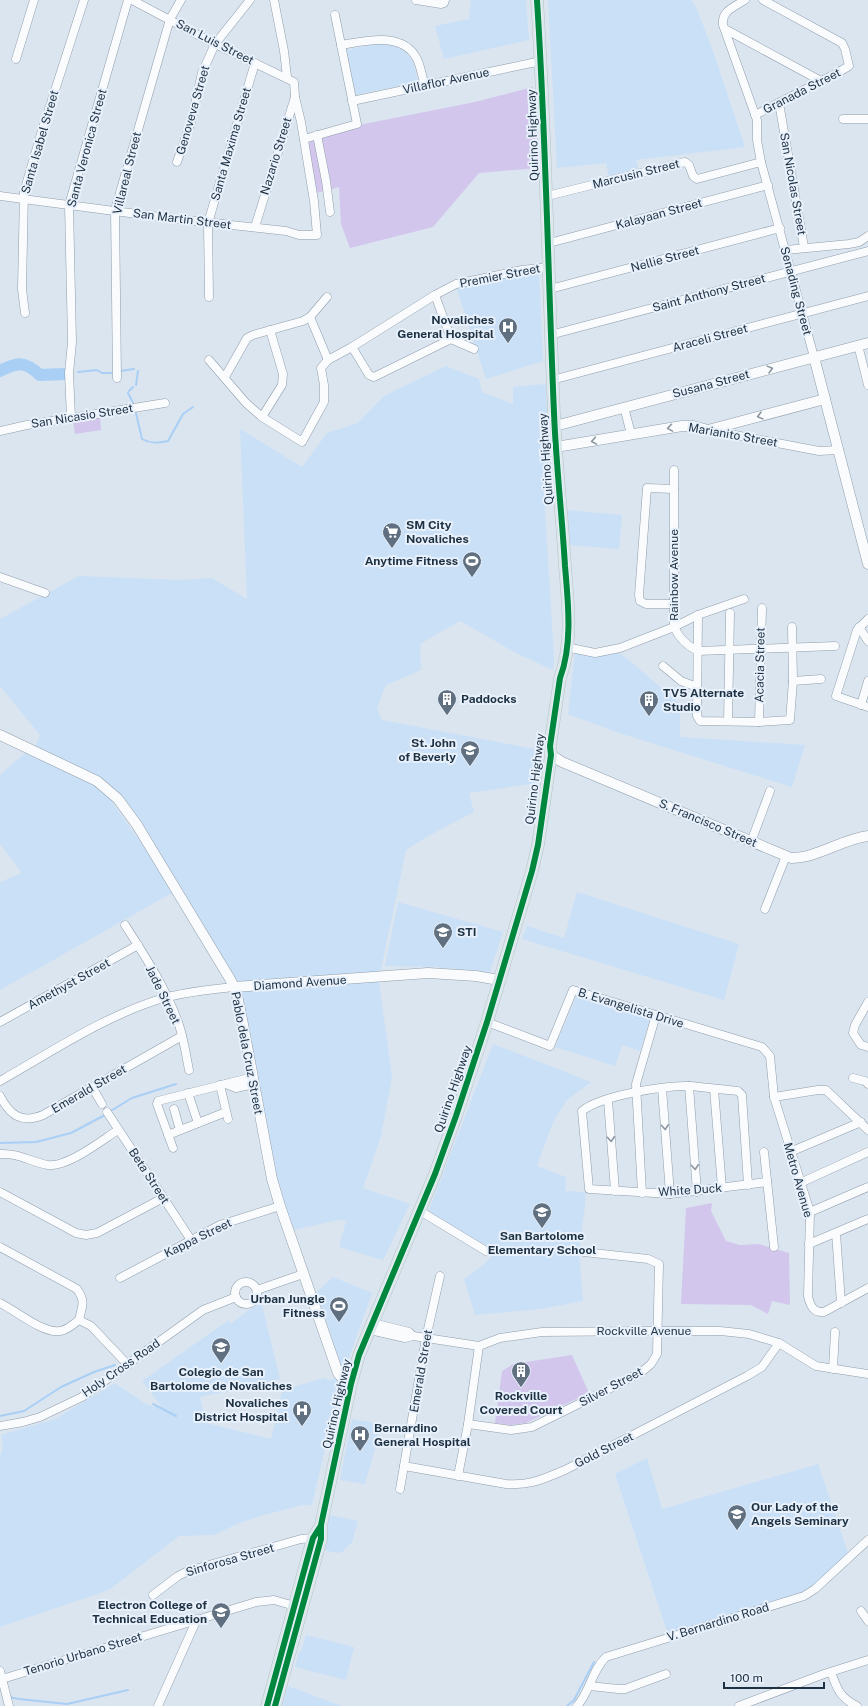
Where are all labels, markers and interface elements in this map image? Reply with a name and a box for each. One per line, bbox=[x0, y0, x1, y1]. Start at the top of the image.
street label: San Luis Street bbox=[174, 16, 257, 68]
street label: Genoveva Street bbox=[174, 63, 213, 156]
street label: Villaflor Avenue bbox=[401, 65, 491, 97]
street label: Granada Street bbox=[761, 65, 843, 117]
street label: Santa Maxima Street bbox=[208, 85, 254, 202]
street label: Santa Veronica Street bbox=[64, 87, 110, 209]
street label: Santa Isabel Street bbox=[19, 88, 62, 195]
street label: Quirino Highway bbox=[524, 88, 542, 181]
street label: Nazario Street bbox=[258, 115, 295, 197]
street label: Villareal Street bbox=[110, 130, 144, 216]
street label: San Nicolas Street bbox=[777, 132, 809, 237]
street label: Marcusin Street bbox=[591, 156, 681, 192]
street label: Kalayaan Street bbox=[614, 196, 704, 232]
street label: San Martin Street bbox=[132, 206, 232, 232]
street label: Nellie Street bbox=[629, 243, 701, 275]
street label: Senading Street bbox=[777, 245, 815, 337]
street label: Premier Street bbox=[458, 261, 542, 291]
street label: Saint Anthony Street bbox=[651, 271, 767, 315]
place label: Novaliches General Hospital bbox=[397, 313, 494, 341]
hospital icon: Novaliches General Hospital bbox=[497, 316, 519, 344]
street label: Araceli Street bbox=[671, 321, 750, 355]
one-way arrow bbox=[767, 365, 773, 373]
street label: Susana Street bbox=[671, 367, 751, 401]
street label: San Nicasio Street bbox=[30, 401, 134, 431]
one-way arrow bbox=[757, 411, 764, 420]
street label: Quirino Highway bbox=[536, 412, 556, 505]
street label: Marianito Street bbox=[687, 420, 779, 450]
one-way arrow bbox=[667, 423, 673, 432]
one-way arrow bbox=[591, 436, 597, 444]
place label: SM City Novaliches bbox=[406, 518, 469, 546]
supermarket icon: SM City Novaliches bbox=[381, 521, 403, 549]
street label: Rainbow Avenue bbox=[667, 529, 681, 621]
sports icon: Anytime Fitness bbox=[461, 550, 483, 578]
place label: Anytime Fitness bbox=[365, 554, 458, 568]
street label: Acacia Street bbox=[752, 627, 768, 703]
place label: TV5 Alternate Studio bbox=[663, 686, 744, 714]
building icon: Paddocks bbox=[436, 688, 458, 716]
building icon: TV5 Alternate Studio bbox=[638, 689, 660, 717]
place label: Paddocks bbox=[461, 692, 517, 706]
street label: Quirino Highway bbox=[522, 732, 548, 825]
place label: St. John of Beverly bbox=[398, 736, 456, 764]
school or university icon: St. John of Beverly bbox=[459, 739, 481, 767]
street label: S. Francisco Street bbox=[657, 796, 759, 850]
school or university icon: STI bbox=[432, 921, 454, 949]
place label: STI bbox=[457, 925, 476, 939]
street label: Amethyst Street bbox=[26, 955, 113, 1012]
street label: Jade Street bbox=[143, 964, 183, 1027]
street label: Diamond Avenue bbox=[253, 973, 347, 993]
street label: B. Evangelista Drive bbox=[576, 985, 686, 1031]
street label: Pablo dela Cruz Street bbox=[228, 990, 266, 1116]
street label: Quirino Highway bbox=[431, 1043, 475, 1135]
street label: Emerald Street bbox=[49, 1062, 129, 1116]
one-way arrow bbox=[660, 1124, 669, 1130]
one-way arrow bbox=[606, 1136, 615, 1142]
street label: Metro Avenue bbox=[781, 1141, 815, 1219]
street label: Beta Street bbox=[126, 1145, 172, 1207]
one-way arrow bbox=[690, 1164, 699, 1170]
street label: White Duck bbox=[658, 1181, 723, 1199]
school or university icon: San Bartolome Elementary School bbox=[531, 1201, 553, 1229]
street label: Kappa Street bbox=[162, 1215, 234, 1260]
place label: San Bartolome Elementary School bbox=[488, 1229, 596, 1257]
place label: Urban Jungle Fitness bbox=[250, 1292, 325, 1320]
sports icon: Urban Jungle Fitness bbox=[328, 1295, 350, 1323]
street label: Rockville Avenue bbox=[597, 1324, 692, 1338]
street label: Emerald Street bbox=[407, 1328, 435, 1414]
street label: Holy Cross Road bbox=[79, 1336, 163, 1400]
school or university icon: Colegio de San Bartolome de Novaliches bbox=[210, 1336, 232, 1364]
street label: Quirino Highway bbox=[320, 1357, 354, 1450]
building icon: Rockville Covered Court bbox=[510, 1360, 532, 1388]
street label: Silver Street bbox=[577, 1364, 645, 1410]
place label: Colegio de San Bartolome de Novaliches bbox=[150, 1365, 292, 1393]
place label: Rockville Covered Court bbox=[480, 1389, 562, 1417]
place label: Novaliches District Hospital bbox=[194, 1396, 288, 1424]
hospital icon: Novaliches District Hospital bbox=[291, 1399, 313, 1427]
place label: Bernardino General Hospital bbox=[374, 1421, 471, 1449]
hospital icon: Bernardino General Hospital bbox=[349, 1424, 371, 1452]
street label: Gold Street bbox=[572, 1429, 636, 1471]
place label: Our Lady of the Angels Seminary bbox=[751, 1500, 849, 1528]
school or university icon: Our Lady of the Angels Seminary bbox=[726, 1503, 748, 1531]
street label: Sinforosa Street bbox=[184, 1541, 276, 1579]
place label: Electron College of Technical Education bbox=[92, 1598, 207, 1626]
street label: V. Bernardino Road bbox=[665, 1600, 771, 1644]
school or university icon: Electron College of Technical Education bbox=[210, 1601, 232, 1629]
street label: Tenorio Urbano Street bbox=[22, 1629, 144, 1679]
scale bar bbox=[724, 1664, 824, 1690]
text: 100 m bbox=[730, 1671, 763, 1685]

